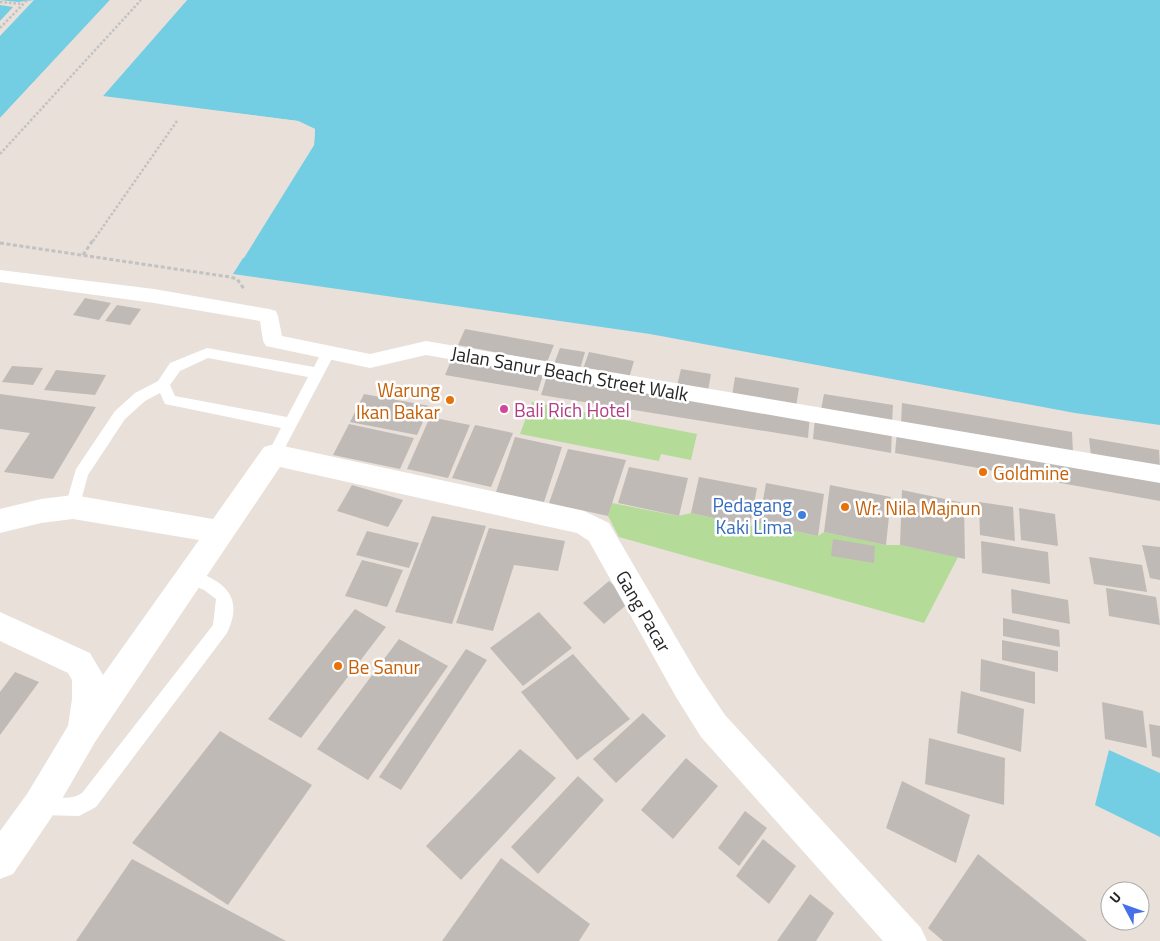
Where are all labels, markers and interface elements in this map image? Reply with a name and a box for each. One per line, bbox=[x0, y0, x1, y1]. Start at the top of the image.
street label: Jalan Sanur Beach Street Walk bbox=[449, 338, 691, 408]
place label: Warung Ikan Bakar bbox=[356, 375, 440, 426]
marker: Warung Ikan Bakar bbox=[444, 394, 456, 406]
place label: Bali Rich Hotel bbox=[514, 395, 630, 424]
marker: Bali Rich Hotel bbox=[498, 403, 510, 415]
place label: Goldmine bbox=[993, 458, 1069, 487]
marker: Goldmine bbox=[977, 466, 989, 478]
place label: Pedagang Kaki Lima bbox=[712, 490, 792, 541]
place label: Wr. Nila Majnun bbox=[855, 493, 981, 522]
marker: Wr. Nila Majnun bbox=[839, 501, 851, 513]
marker: Pedagang Kaki Lima bbox=[796, 509, 808, 521]
street label: Gang Pacar bbox=[609, 565, 679, 658]
place label: Be Sanur bbox=[348, 652, 421, 681]
marker: Be Sanur bbox=[332, 660, 344, 672]
north arrow bbox=[1100, 881, 1150, 931]
text: U bbox=[1104, 887, 1126, 907]

